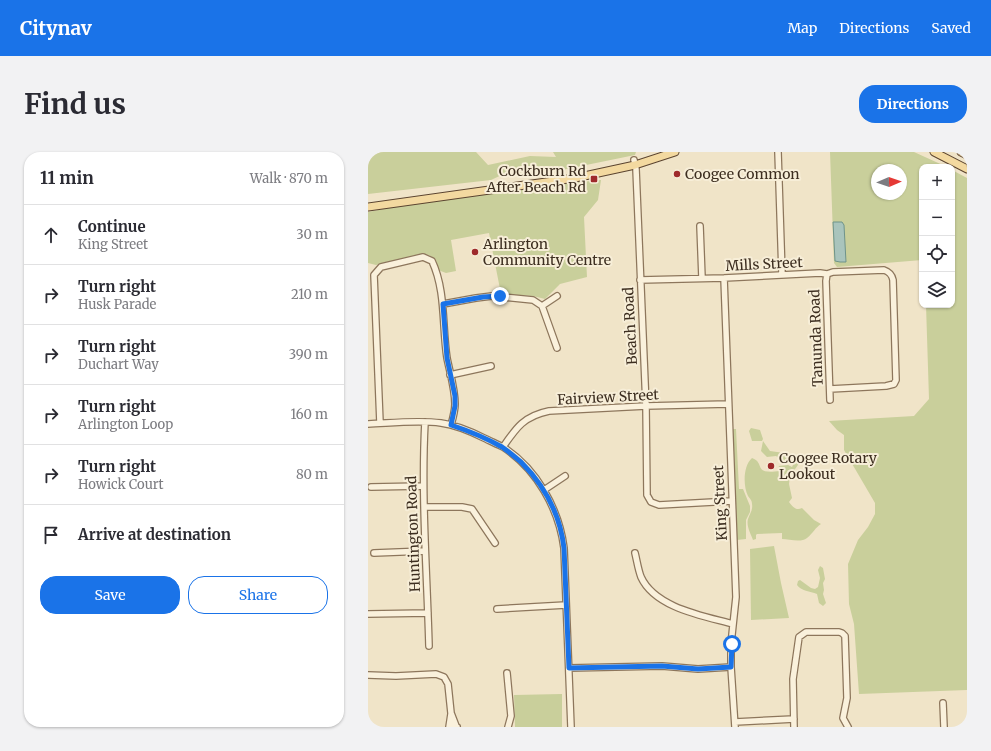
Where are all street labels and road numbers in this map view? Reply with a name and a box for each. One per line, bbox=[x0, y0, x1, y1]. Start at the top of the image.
street label: Mills Street bbox=[725, 253, 804, 275]
street label: Beach Road bbox=[619, 286, 641, 365]
street label: Tanunda Road bbox=[805, 288, 827, 387]
street label: Fairview Street bbox=[557, 385, 660, 409]
street label: King Street bbox=[709, 464, 731, 541]
street label: Huntington Road bbox=[402, 475, 424, 593]

